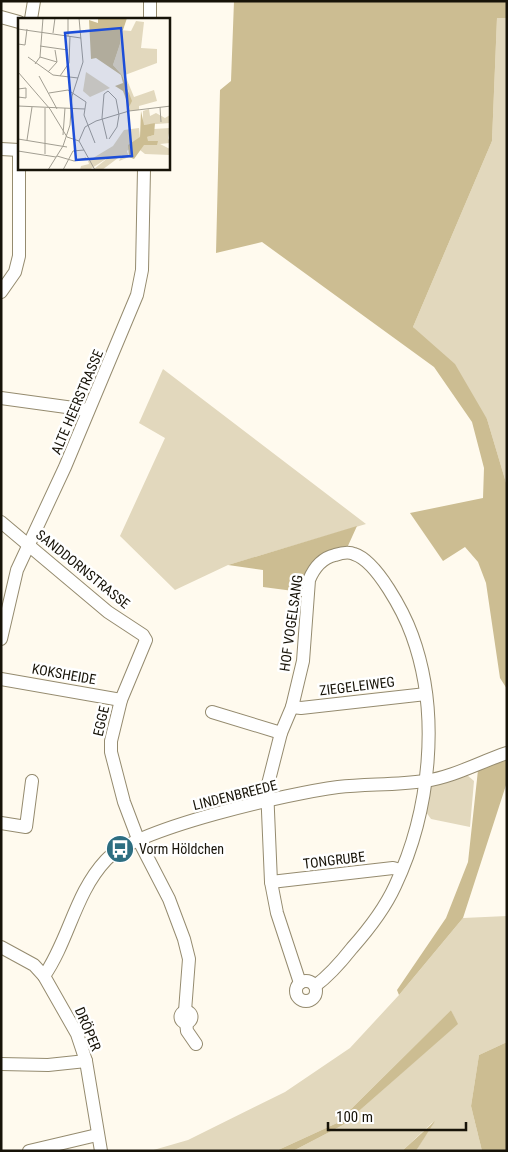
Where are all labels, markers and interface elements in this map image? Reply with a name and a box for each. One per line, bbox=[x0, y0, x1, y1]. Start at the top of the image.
inset map bbox=[18, 18, 170, 170]
street label: ALTE HEERSTRASSE bbox=[48, 347, 106, 457]
street label: SANDDORNSTRASSE bbox=[33, 526, 133, 612]
street label: HOF VOGELSANG bbox=[276, 574, 306, 672]
street label: KOKSHEIDE bbox=[31, 660, 97, 688]
street label: ZIEGELEIWEG bbox=[318, 673, 396, 699]
street label: EGGE bbox=[90, 704, 112, 738]
street label: LINDENBREEDE bbox=[191, 777, 279, 813]
bus stop icon: Vorm Höldchen bbox=[105, 834, 135, 864]
place label: Vorm Höldchen bbox=[139, 841, 224, 857]
street label: TONGRUBE bbox=[302, 848, 366, 872]
street label: DRÖPER bbox=[72, 1005, 105, 1054]
scale bar bbox=[328, 1100, 466, 1132]
text: 100 m bbox=[336, 1108, 373, 1126]

